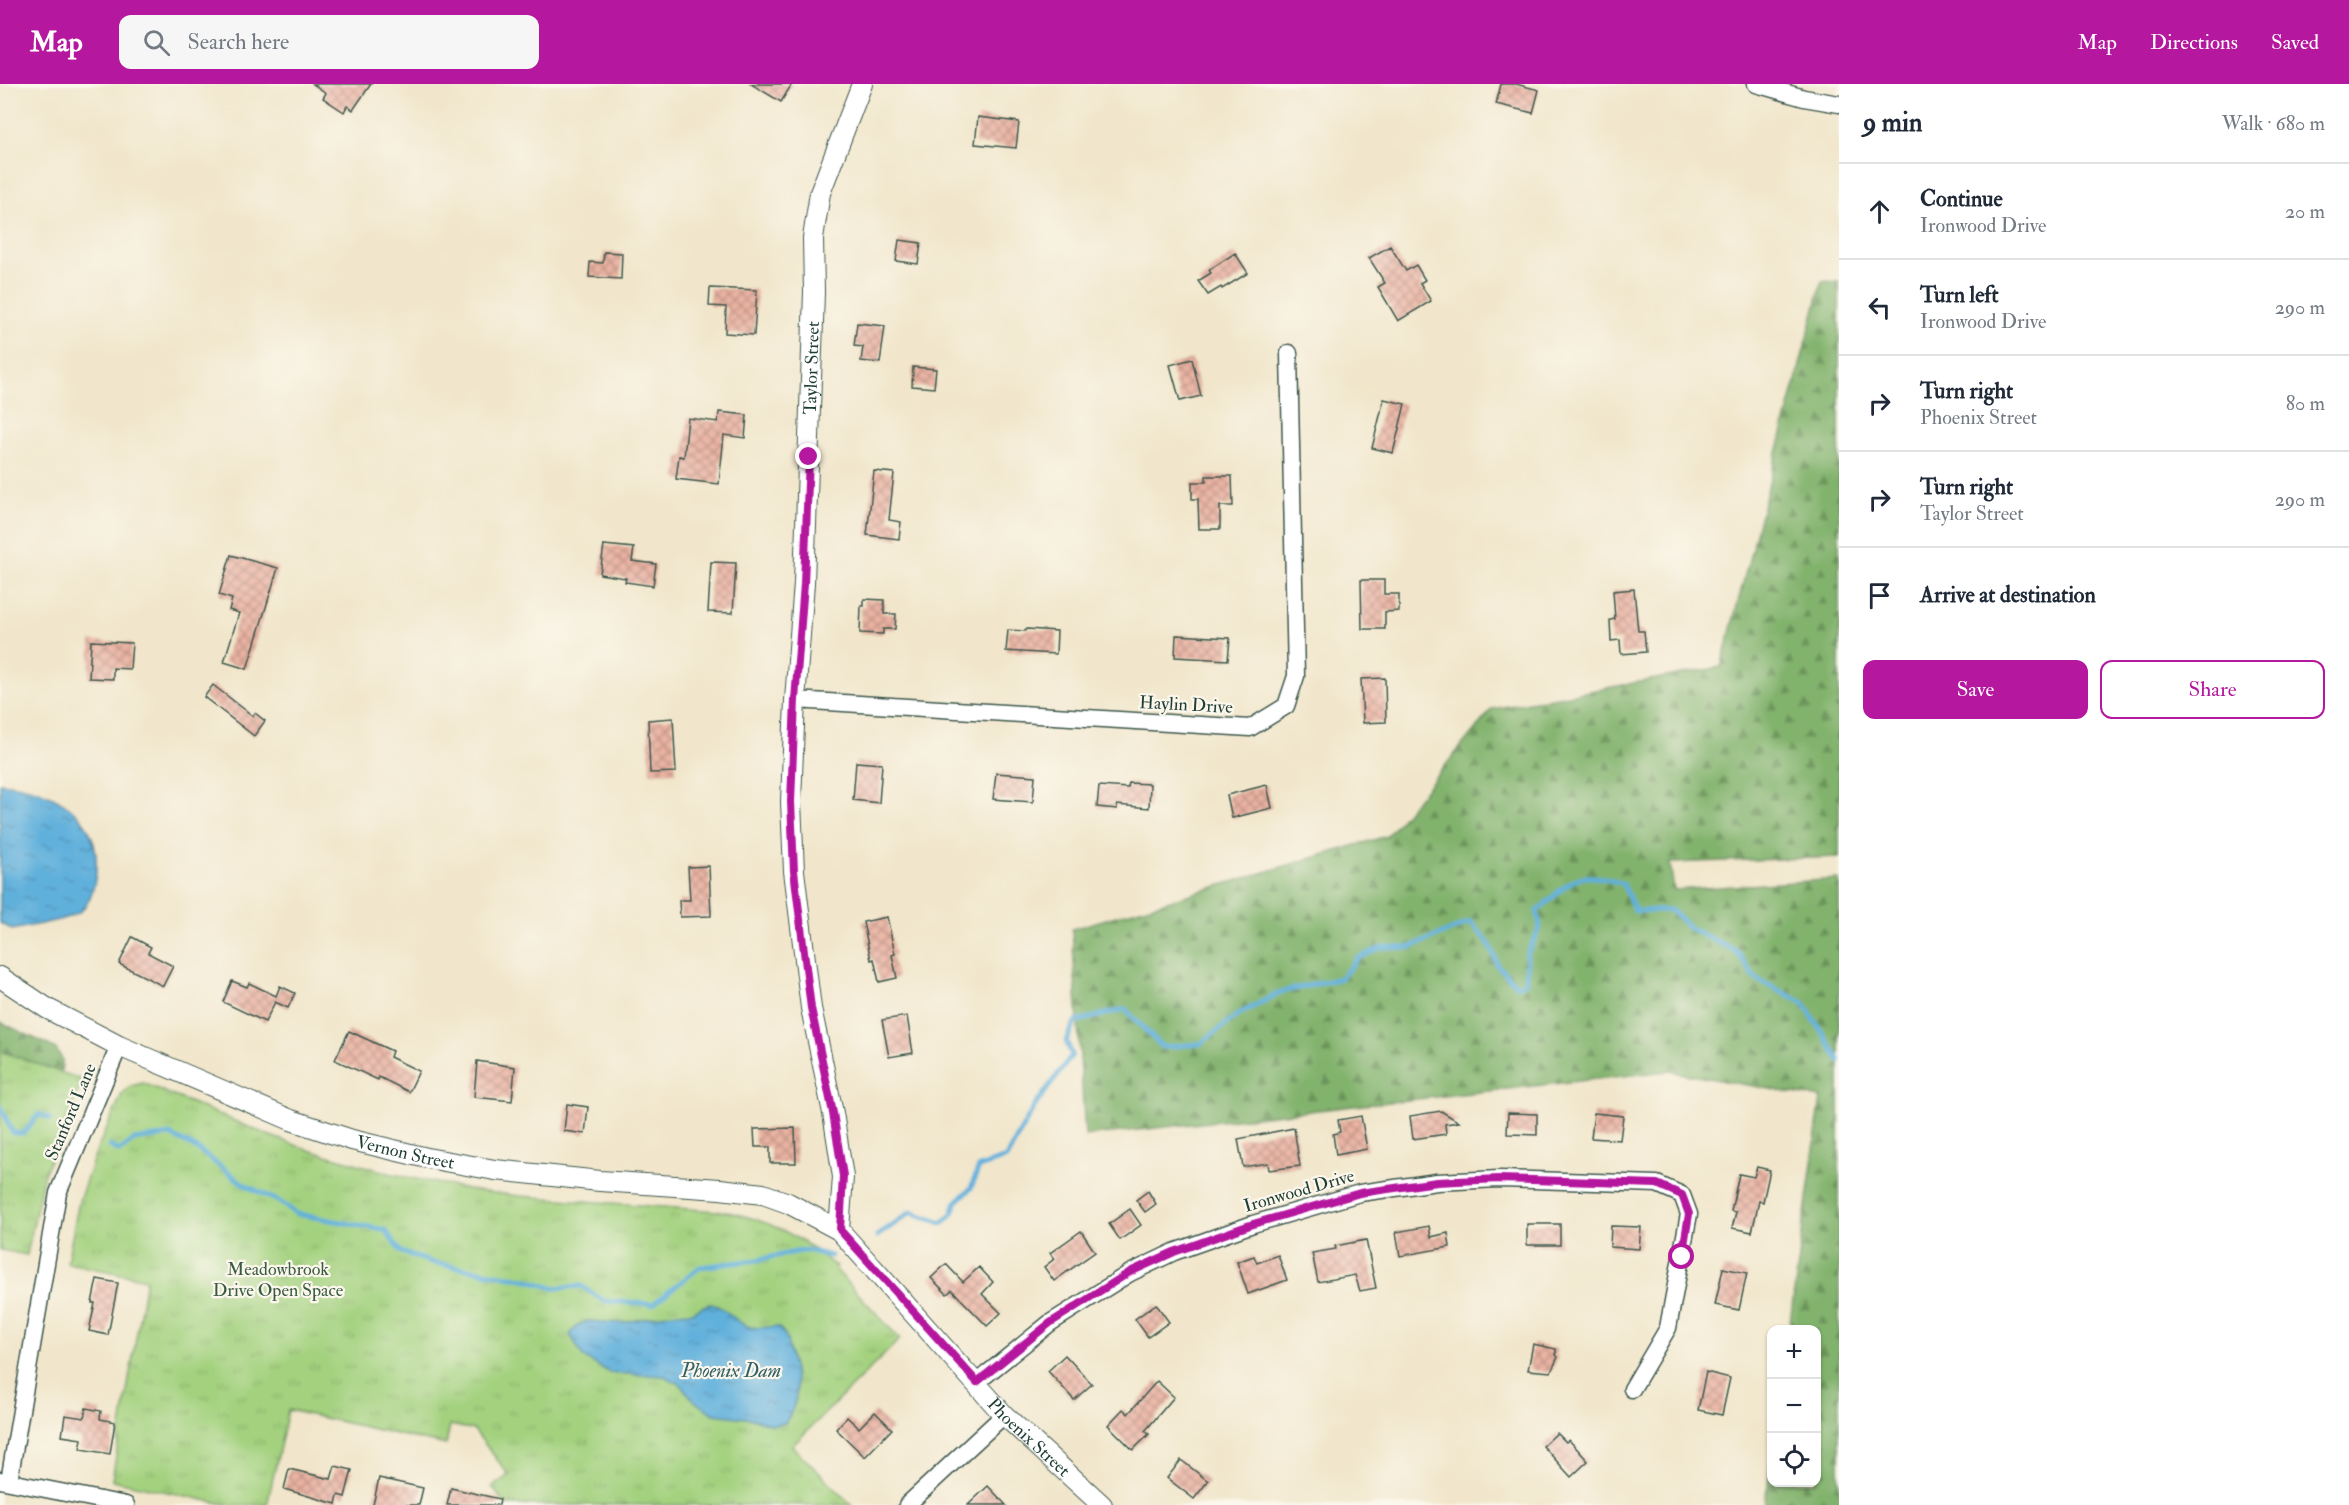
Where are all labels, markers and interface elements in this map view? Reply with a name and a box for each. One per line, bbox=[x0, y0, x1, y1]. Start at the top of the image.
search box bbox=[119, 15, 539, 69]
text: Map bbox=[30, 25, 83, 60]
icon: search bbox=[140, 26, 173, 59]
text: Search here bbox=[188, 28, 289, 56]
text: Map bbox=[2077, 29, 2117, 56]
text: Directions bbox=[2150, 29, 2238, 56]
text: Saved bbox=[2271, 29, 2319, 56]
text: 9 min bbox=[1863, 107, 1922, 139]
text: Walk · 680 m bbox=[2222, 111, 2325, 136]
text: Continue bbox=[1920, 185, 2003, 213]
icon: ahead bbox=[1863, 195, 1896, 228]
text: 20 m bbox=[2285, 199, 2325, 224]
text: Ironwood Drive bbox=[1920, 213, 2046, 238]
text: Turn left bbox=[1920, 281, 1999, 309]
icon: left bbox=[1863, 291, 1896, 324]
text: 290 m bbox=[2275, 295, 2325, 320]
text: Ironwood Drive bbox=[1920, 309, 2046, 334]
street label: Taylor Street bbox=[798, 321, 824, 415]
text: Turn right bbox=[1920, 377, 2013, 405]
icon: right bbox=[1863, 387, 1896, 420]
text: 80 m bbox=[2286, 391, 2325, 416]
text: Phoenix Street bbox=[1920, 405, 2037, 430]
route end bbox=[795, 443, 821, 469]
text: Turn right bbox=[1920, 473, 2013, 501]
icon: right bbox=[1863, 483, 1896, 516]
text: 290 m bbox=[2275, 487, 2325, 512]
text: Taylor Street bbox=[1920, 501, 2024, 526]
icon: arrive bbox=[1863, 579, 1896, 612]
text: Arrive at destination bbox=[1920, 581, 2096, 609]
button: Save bbox=[1863, 660, 2088, 719]
button: Share bbox=[2100, 660, 2325, 719]
street label: Haylin Drive bbox=[1139, 691, 1234, 719]
street label: Stanford Lane bbox=[40, 1059, 102, 1164]
street label: Vernon Street bbox=[354, 1130, 456, 1174]
street label: Ironwood Drive bbox=[1241, 1164, 1357, 1218]
route start bbox=[1668, 1243, 1694, 1269]
park label: Meadowbrook Drive Open Space bbox=[213, 1258, 344, 1302]
map controls bbox=[1767, 1325, 1821, 1487]
button: + bbox=[1767, 1325, 1821, 1379]
water label: Phoenix Dam bbox=[680, 1358, 781, 1383]
button: − bbox=[1767, 1379, 1821, 1433]
street label: Phoenix Street bbox=[982, 1393, 1075, 1482]
button: locate bbox=[1767, 1433, 1821, 1487]

